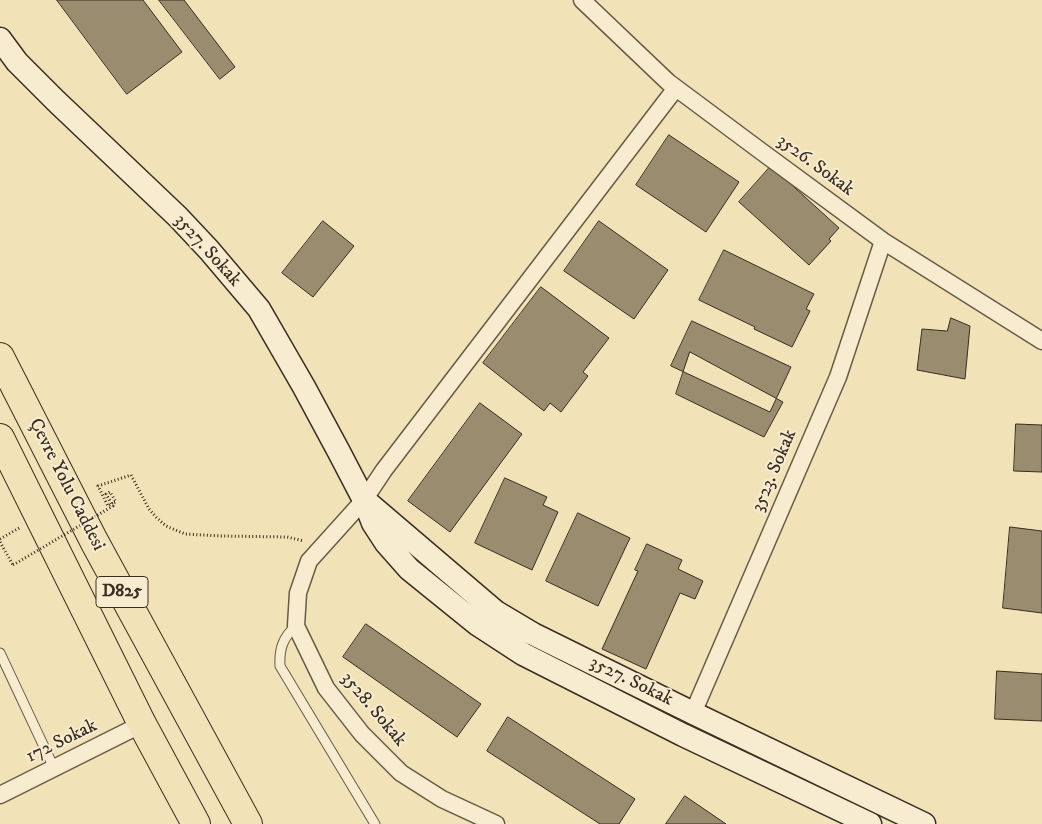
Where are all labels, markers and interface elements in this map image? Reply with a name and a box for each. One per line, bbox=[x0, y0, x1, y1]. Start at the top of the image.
street label: 3526. Sokak bbox=[772, 130, 858, 202]
street label: 3527. Sokak bbox=[168, 210, 246, 292]
street label: Çevre Yolu Caddesi bbox=[23, 415, 109, 555]
street label: 3523. Sokak bbox=[747, 426, 803, 516]
road number: D825 bbox=[96, 576, 148, 608]
street label: 3527. Sokak bbox=[586, 652, 676, 712]
street label: 3528. Sokak bbox=[335, 668, 411, 752]
street label: 172 Sokak bbox=[23, 715, 101, 769]

